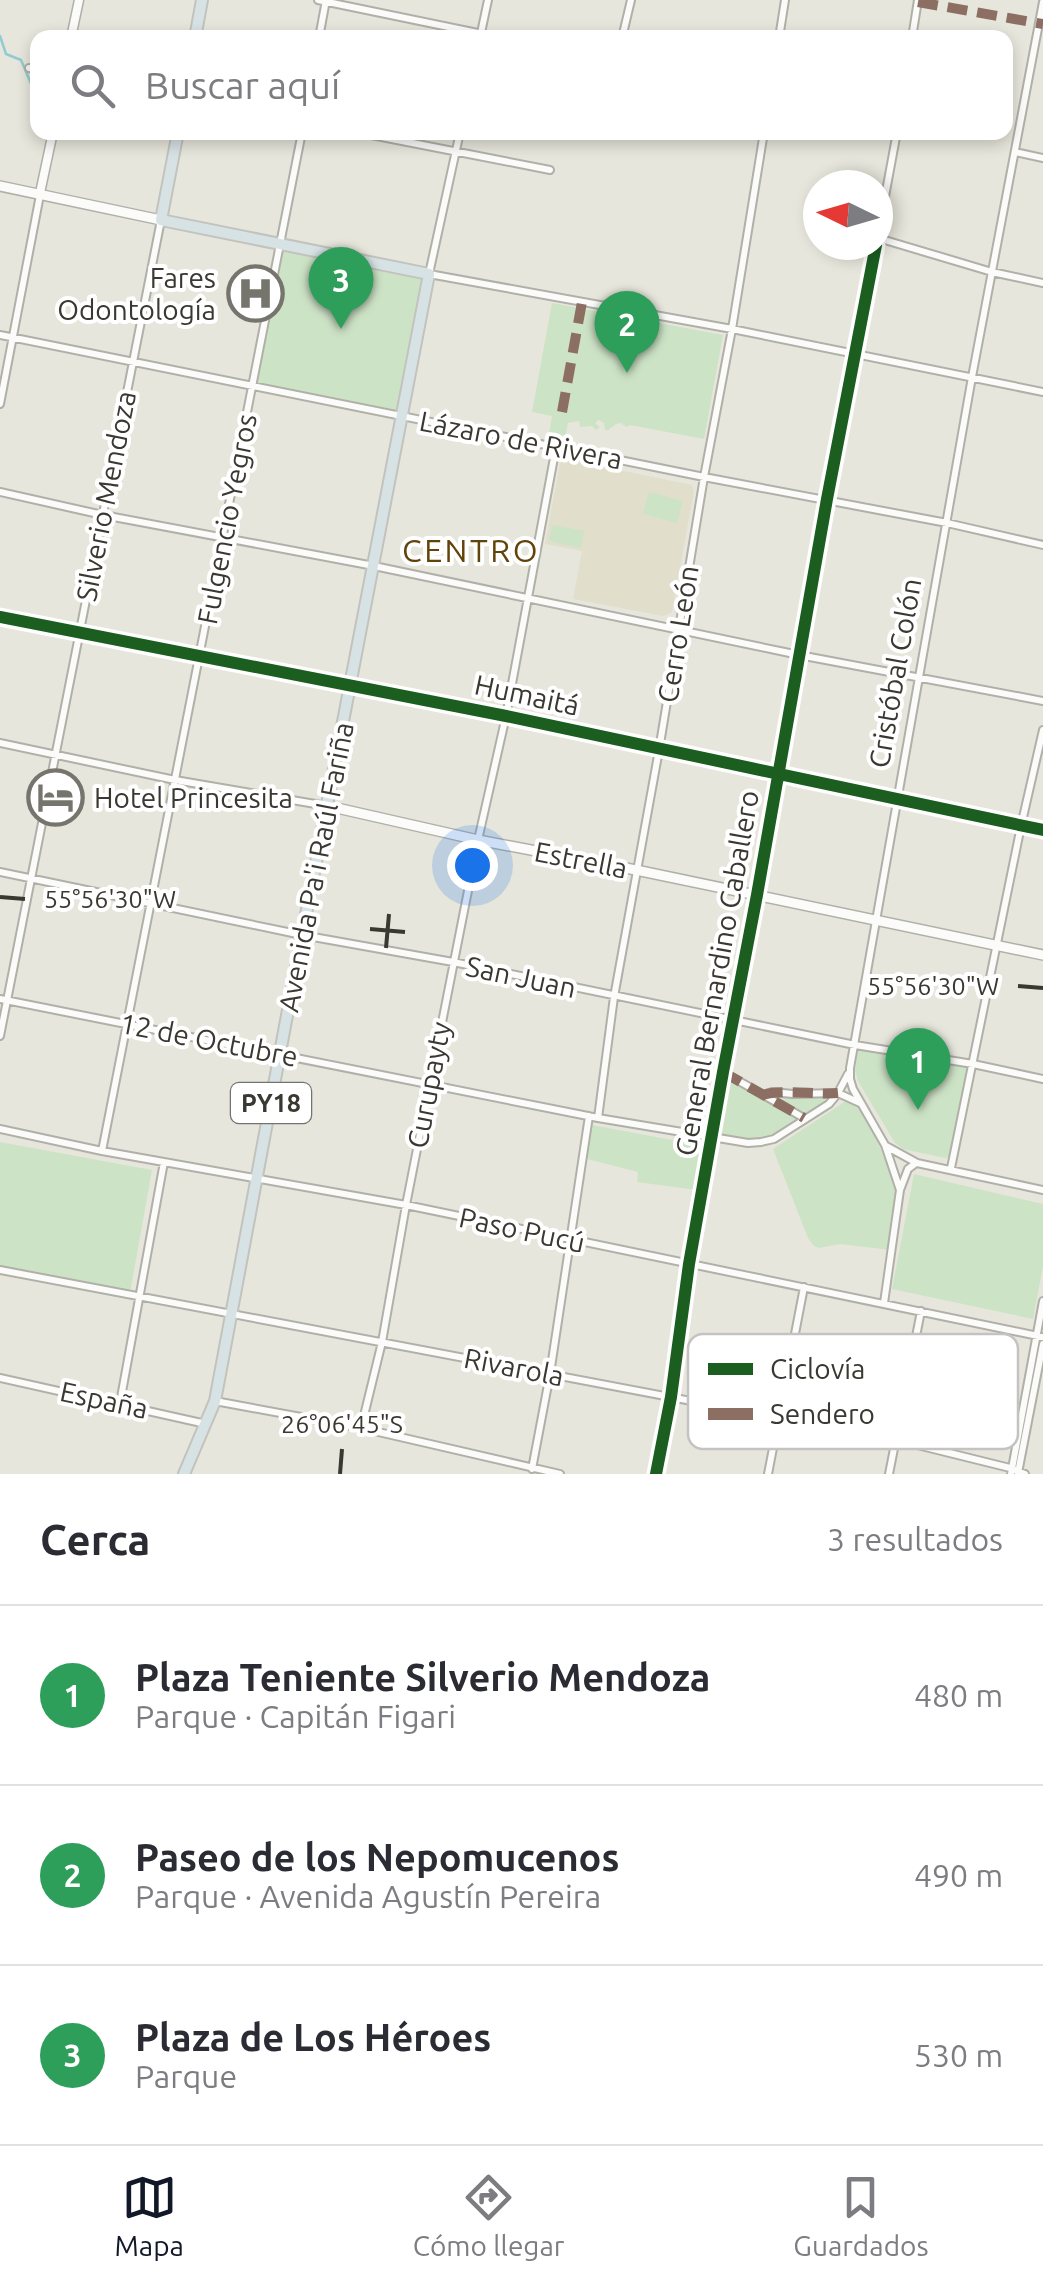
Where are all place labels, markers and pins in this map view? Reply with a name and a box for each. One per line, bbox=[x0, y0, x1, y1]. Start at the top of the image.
pin: 3 bbox=[308, 246, 374, 329]
place label: Fares Odontología bbox=[57, 262, 216, 325]
hospital icon: Fares Odontología bbox=[225, 264, 285, 324]
pin: 2 bbox=[594, 290, 660, 373]
hotel icon: Hotel Princesita bbox=[25, 768, 85, 828]
place label: Hotel Princesita bbox=[94, 782, 293, 813]
pin: 1 bbox=[886, 1028, 950, 1110]

